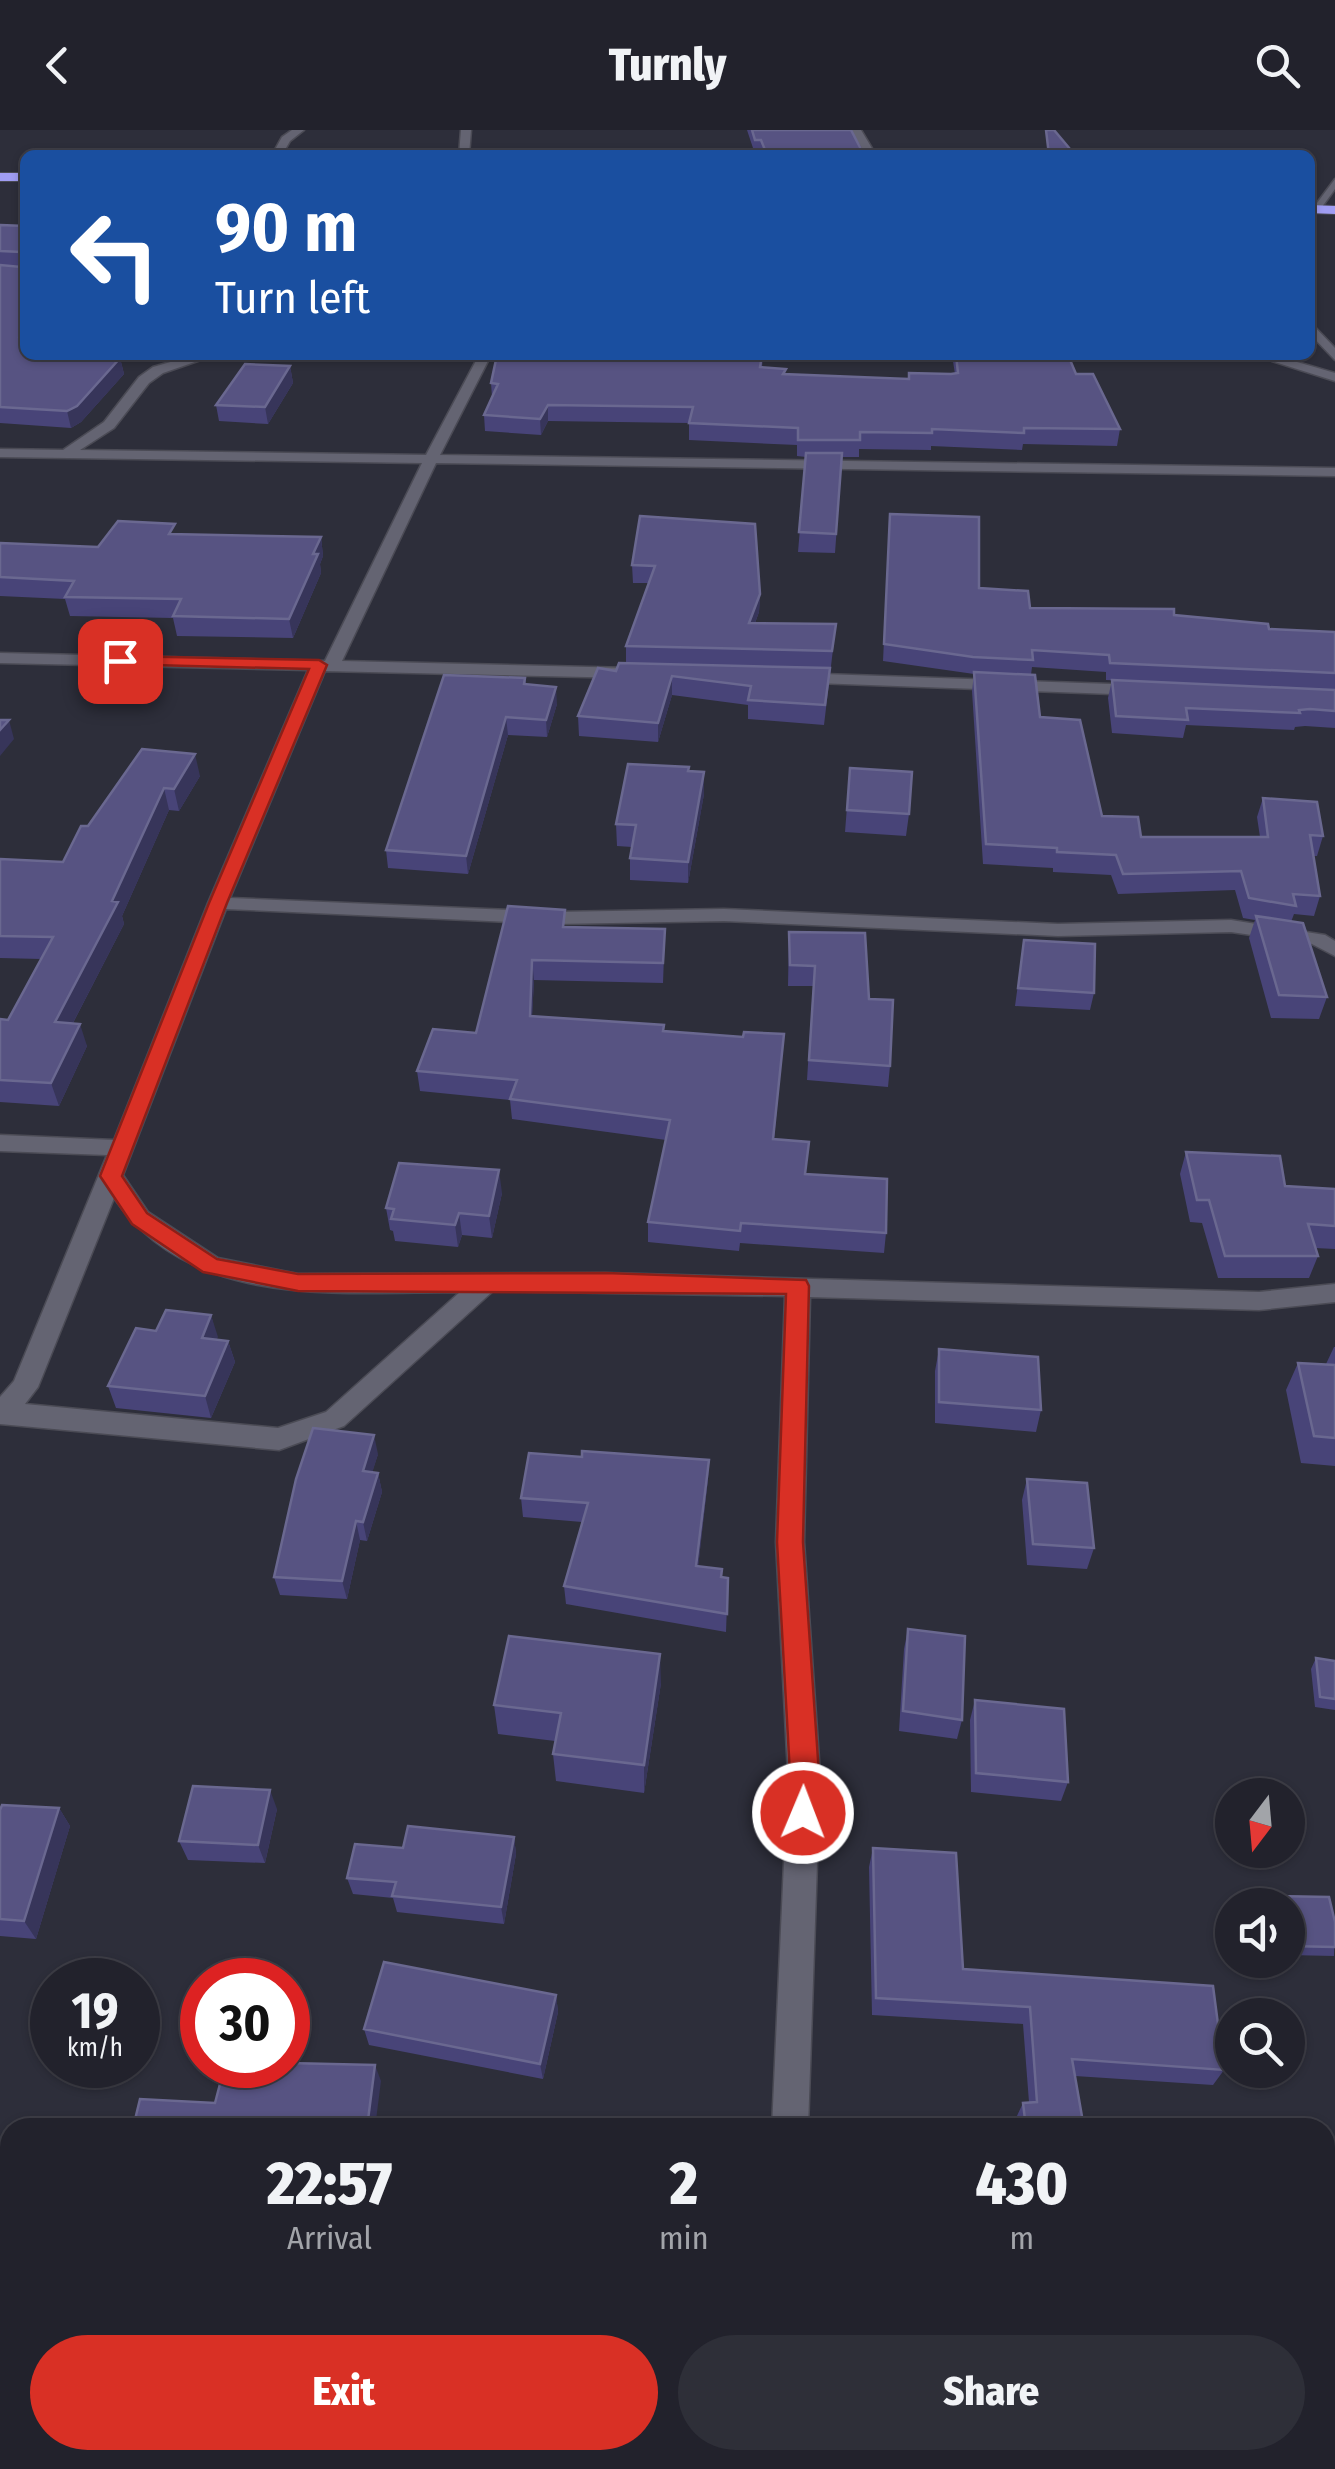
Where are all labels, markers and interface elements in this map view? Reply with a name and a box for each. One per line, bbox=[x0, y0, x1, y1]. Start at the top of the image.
icon: back bbox=[30, 38, 85, 93]
text: Turnly bbox=[609, 38, 726, 92]
icon: search bbox=[1250, 38, 1305, 93]
text: 90 m bbox=[215, 186, 357, 270]
icon: left bbox=[50, 190, 180, 320]
text: Turn left bbox=[215, 271, 370, 325]
pin bbox=[78, 619, 163, 704]
icon: arrive bbox=[93, 634, 148, 689]
position arrow bbox=[751, 1761, 855, 1865]
north arrow bbox=[1215, 1778, 1305, 1868]
map controls bbox=[1215, 1778, 1305, 2088]
button: sound bbox=[1215, 1888, 1305, 1978]
speed limit sign: 30 bbox=[180, 1958, 310, 2088]
text: 19 bbox=[71, 1981, 118, 2041]
button: search bbox=[1215, 1998, 1305, 2088]
text: km/h bbox=[67, 2033, 123, 2063]
text: 22:57 bbox=[267, 2148, 392, 2220]
text: 2 bbox=[670, 2148, 698, 2220]
text: 430 bbox=[975, 2148, 1068, 2220]
text: Arrival bbox=[287, 2219, 372, 2257]
text: min bbox=[659, 2219, 709, 2257]
text: m bbox=[1009, 2219, 1034, 2257]
button: Exit bbox=[30, 2335, 658, 2450]
button: Share bbox=[678, 2335, 1305, 2450]

